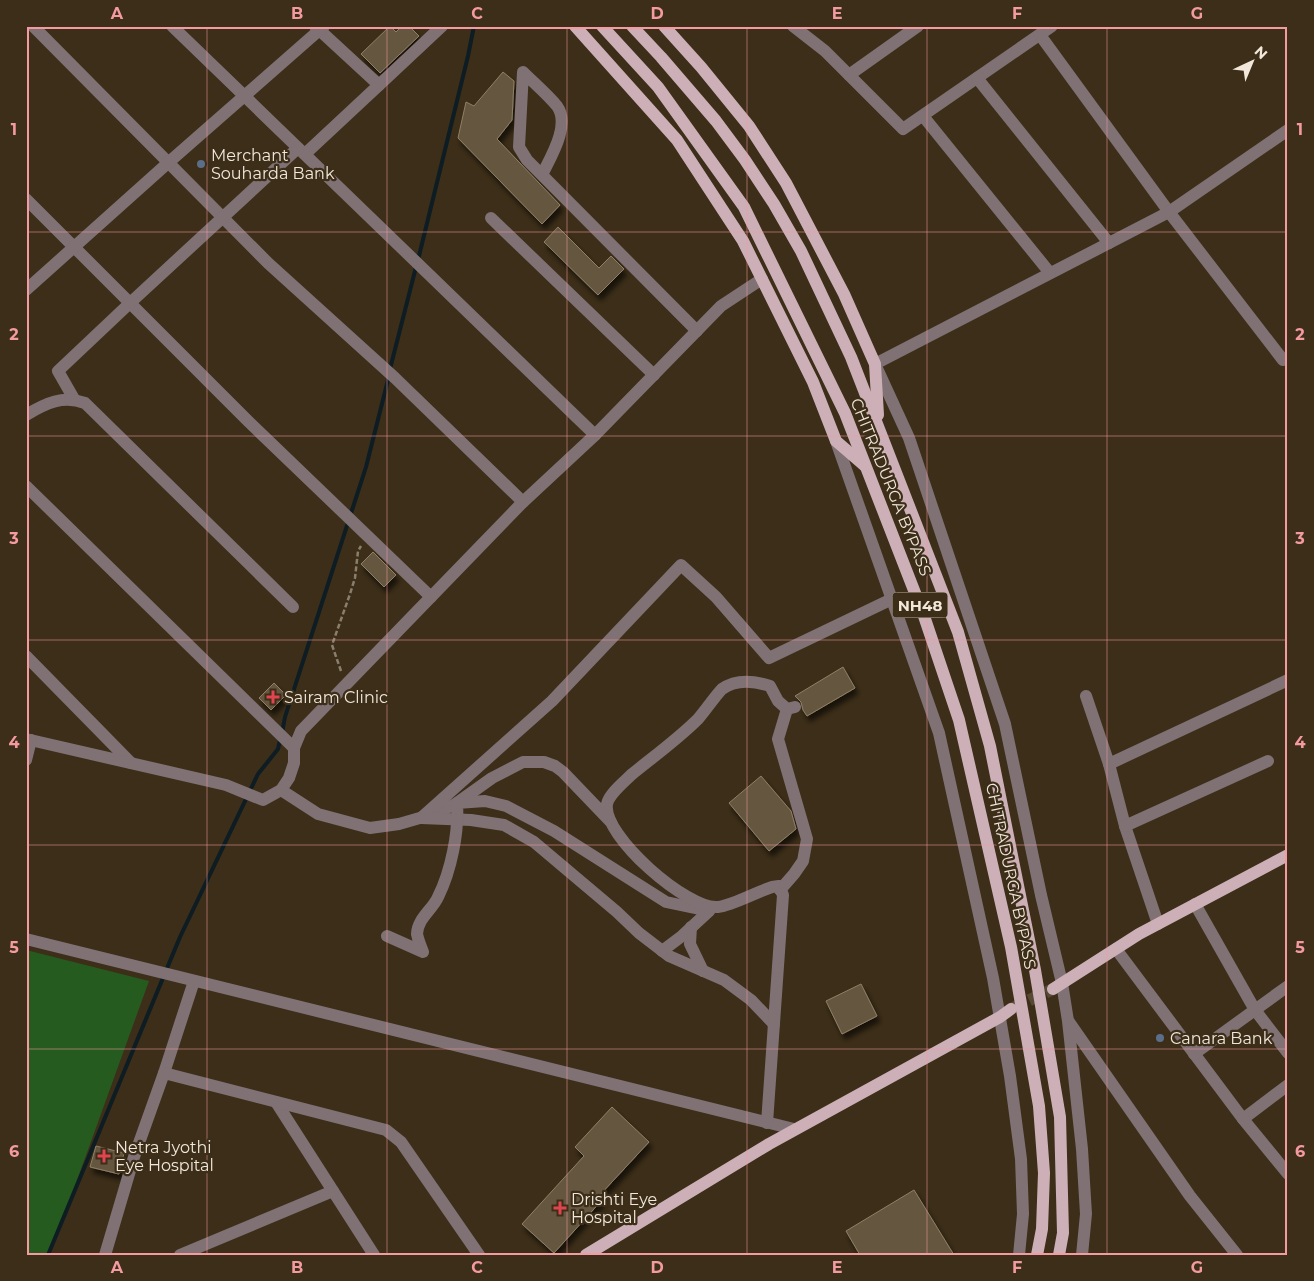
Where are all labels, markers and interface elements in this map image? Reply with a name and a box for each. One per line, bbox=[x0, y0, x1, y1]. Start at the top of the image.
text: A bbox=[110, 4, 124, 23]
text: B bbox=[291, 4, 303, 23]
text: C bbox=[471, 4, 483, 23]
text: D bbox=[650, 4, 664, 23]
text: E bbox=[832, 4, 842, 23]
text: F bbox=[1012, 4, 1022, 23]
text: G bbox=[1191, 4, 1203, 23]
north arrow bbox=[1226, 38, 1276, 88]
text: N bbox=[1251, 42, 1271, 63]
text: 1 bbox=[11, 120, 17, 139]
text: 1 bbox=[1297, 120, 1303, 139]
place label: Merchant Souharda Bank bbox=[211, 146, 335, 183]
marker: Merchant Souharda Bank bbox=[195, 158, 207, 170]
text: 2 bbox=[9, 325, 19, 344]
text: 2 bbox=[1295, 325, 1305, 344]
street label: CHITRADURGA BYPASS bbox=[847, 395, 935, 579]
text: 3 bbox=[8, 529, 19, 548]
text: 3 bbox=[1294, 529, 1305, 548]
road number: NH48 bbox=[892, 592, 948, 618]
place label: Sairam Clinic bbox=[284, 688, 388, 707]
marker: Sairam Clinic bbox=[266, 690, 280, 704]
text: 4 bbox=[8, 733, 20, 752]
text: 4 bbox=[1294, 733, 1306, 752]
street label: CHITRADURGA BYPASS bbox=[982, 781, 1040, 971]
text: 5 bbox=[9, 938, 19, 957]
text: 5 bbox=[1295, 938, 1305, 957]
place label: Canara Bank bbox=[1170, 1029, 1273, 1048]
marker: Canara Bank bbox=[1154, 1032, 1166, 1044]
place label: Netra Jyothi Eye Hospital bbox=[115, 1138, 214, 1175]
text: 6 bbox=[9, 1142, 19, 1161]
text: 6 bbox=[1295, 1142, 1305, 1161]
marker: Netra Jyothi Eye Hospital bbox=[97, 1149, 111, 1163]
place label: Drishti Eye Hospital bbox=[571, 1190, 657, 1227]
marker: Drishti Eye Hospital bbox=[553, 1201, 567, 1215]
text: A bbox=[110, 1258, 124, 1277]
text: B bbox=[291, 1258, 303, 1277]
text: C bbox=[471, 1258, 483, 1277]
text: D bbox=[650, 1258, 664, 1277]
text: E bbox=[832, 1258, 842, 1277]
text: F bbox=[1012, 1258, 1022, 1277]
text: G bbox=[1191, 1258, 1203, 1277]

